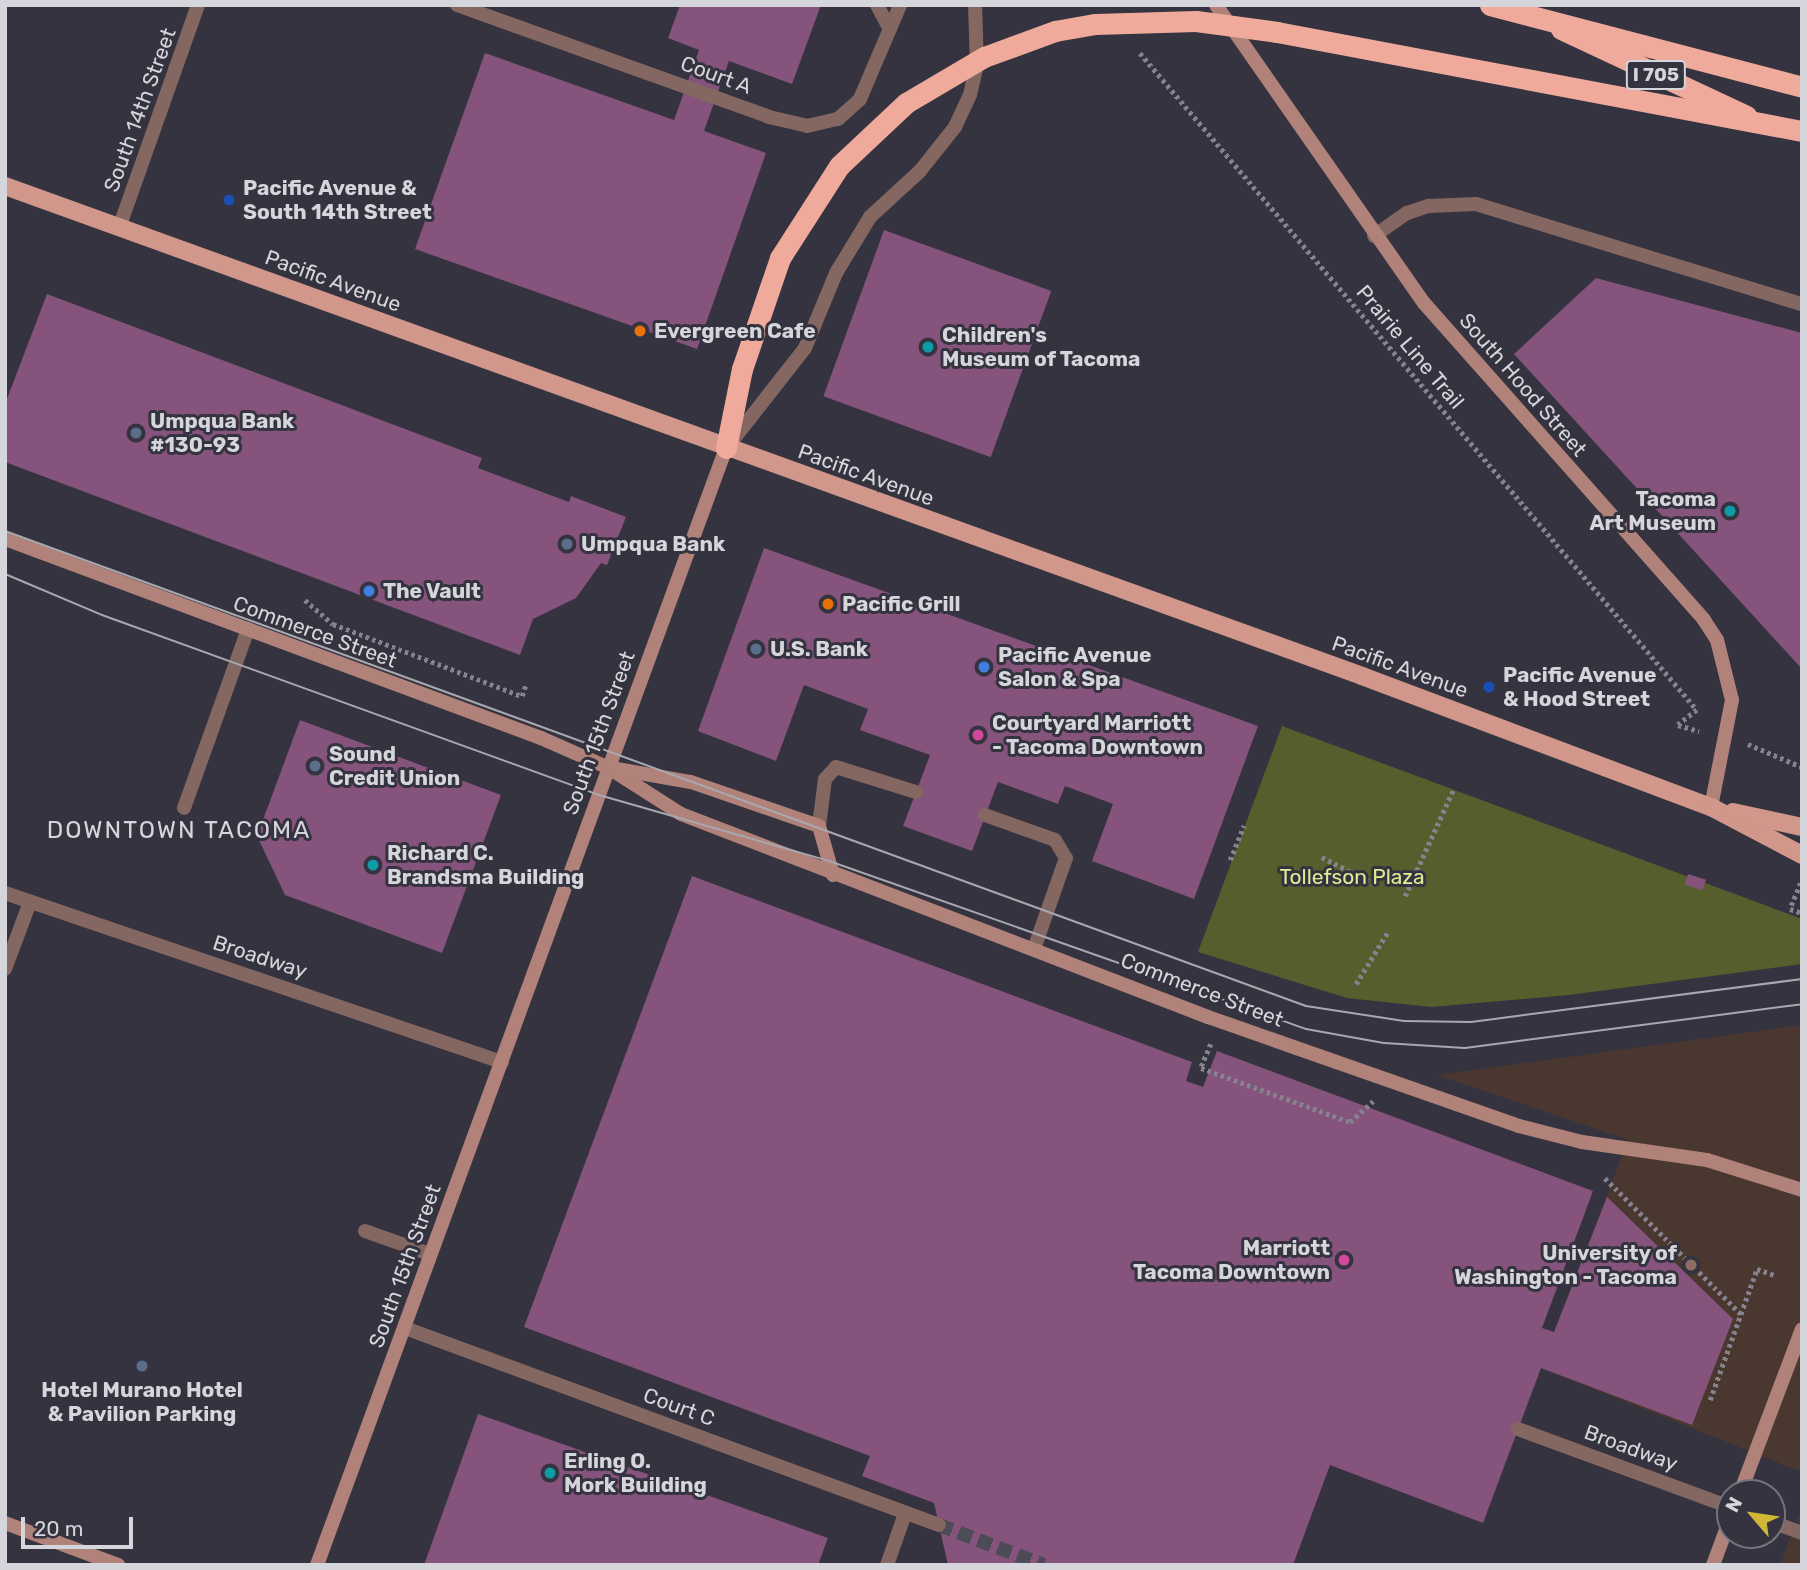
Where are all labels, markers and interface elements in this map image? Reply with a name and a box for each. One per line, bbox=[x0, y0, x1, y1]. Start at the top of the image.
street label: South 14th Street bbox=[99, 25, 181, 195]
street label: Court A bbox=[677, 50, 755, 100]
road number: I 705 bbox=[1624, 60, 1688, 90]
place label: Pacific Avenue & South 14th Street bbox=[243, 175, 432, 225]
marker: Pacific Avenue & South 14th Street bbox=[221, 192, 237, 208]
street label: Pacific Avenue bbox=[261, 245, 405, 317]
street label: Prairie Line Trail bbox=[1351, 280, 1469, 414]
street label: South Hood Street bbox=[1454, 308, 1592, 462]
place label: Evergreen Cafe bbox=[654, 318, 816, 344]
place label: Children's Museum of Tacoma bbox=[942, 322, 1141, 372]
marker: Evergreen Cafe bbox=[632, 323, 648, 339]
marker: Children's Museum of Tacoma bbox=[920, 339, 936, 355]
place label: Umpqua Bank #130-93 bbox=[150, 408, 294, 458]
marker: Umpqua Bank #130-93 bbox=[128, 425, 144, 441]
street label: Pacific Avenue bbox=[794, 439, 938, 511]
place label: Tacoma Art Museum bbox=[1590, 486, 1716, 536]
marker: Tacoma Art Museum bbox=[1722, 503, 1738, 519]
place label: Umpqua Bank bbox=[581, 531, 725, 557]
marker: Umpqua Bank bbox=[559, 536, 575, 552]
place label: The Vault bbox=[383, 578, 481, 604]
marker: The Vault bbox=[361, 583, 377, 599]
street label: Commerce Street bbox=[230, 591, 400, 673]
place label: Pacific Grill bbox=[842, 591, 960, 617]
marker: Pacific Grill bbox=[820, 596, 836, 612]
street label: Pacific Avenue bbox=[1328, 631, 1472, 703]
place label: U.S. Bank bbox=[770, 636, 868, 662]
marker: U.S. Bank bbox=[748, 641, 764, 657]
place label: Pacific Avenue Salon & Spa bbox=[998, 642, 1152, 692]
street label: South 15th Street bbox=[558, 648, 640, 818]
marker: Pacific Avenue Salon & Spa bbox=[976, 659, 992, 675]
place label: Pacific Avenue & Hood Street bbox=[1503, 662, 1657, 712]
marker: Pacific Avenue & Hood Street bbox=[1481, 679, 1497, 695]
place label: Courtyard Marriott - Tacoma Downtown bbox=[992, 710, 1204, 760]
marker: Courtyard Marriott - Tacoma Downtown bbox=[970, 727, 986, 743]
place label: Sound Credit Union bbox=[329, 741, 460, 791]
marker: Sound Credit Union bbox=[307, 758, 323, 774]
district label: DOWNTOWN TACOMA bbox=[48, 817, 310, 845]
place label: Richard C. Brandsma Building bbox=[387, 840, 584, 890]
marker: Richard C. Brandsma Building bbox=[365, 857, 381, 873]
park label: Tollefson Plaza bbox=[1279, 864, 1425, 890]
street label: Broadway bbox=[210, 930, 310, 984]
street label: Commerce Street bbox=[1117, 947, 1287, 1033]
street label: South 15th Street bbox=[364, 1181, 446, 1351]
place label: Marriott Tacoma Downtown bbox=[1133, 1235, 1330, 1285]
place label: University of Washington - Tacoma bbox=[1454, 1240, 1677, 1290]
marker: Marriott Tacoma Downtown bbox=[1336, 1252, 1352, 1268]
marker: University of Washington - Tacoma bbox=[1683, 1257, 1699, 1273]
marker: Hotel Murano Hotel & Pavilion Parking bbox=[134, 1358, 150, 1374]
place label: Hotel Murano Hotel & Pavilion Parking bbox=[41, 1377, 243, 1427]
street label: Court C bbox=[640, 1383, 718, 1431]
street label: Broadway bbox=[1581, 1420, 1681, 1476]
place label: Erling O. Mork Building bbox=[564, 1448, 707, 1498]
marker: Erling O. Mork Building bbox=[542, 1465, 558, 1481]
north arrow bbox=[1716, 1479, 1786, 1549]
text: N bbox=[1721, 1493, 1747, 1516]
scale bar bbox=[24, 1504, 136, 1548]
text: 20 m bbox=[34, 1516, 83, 1541]

